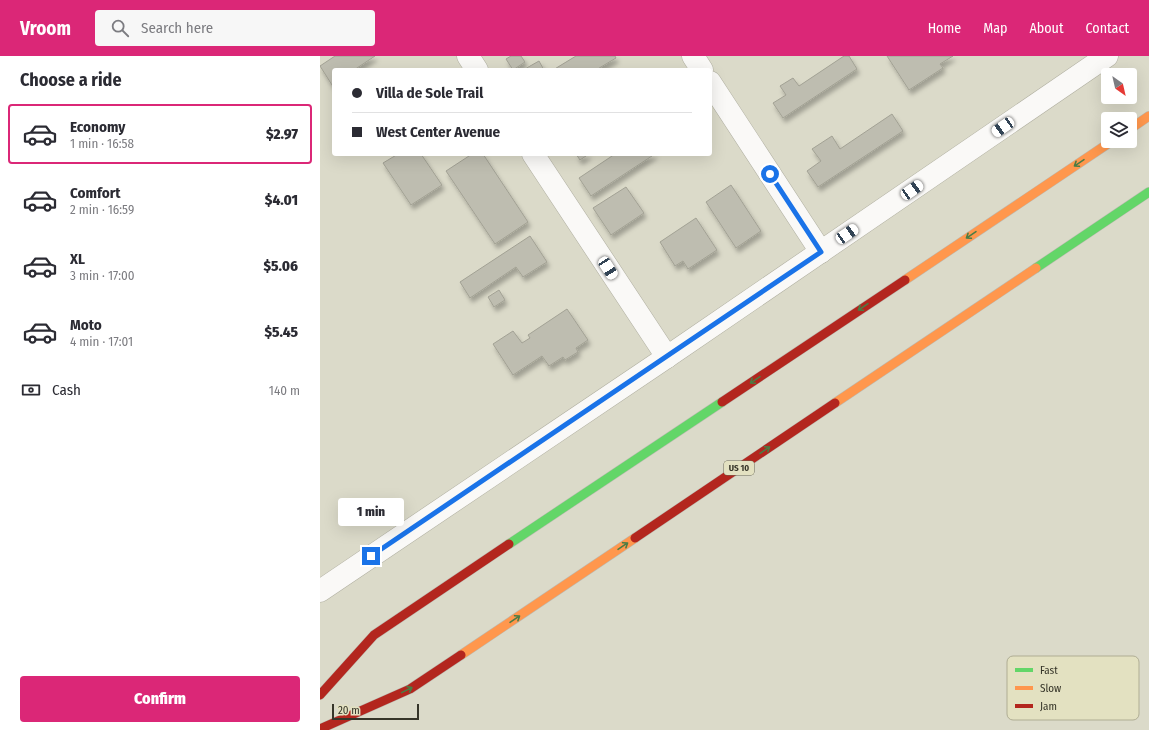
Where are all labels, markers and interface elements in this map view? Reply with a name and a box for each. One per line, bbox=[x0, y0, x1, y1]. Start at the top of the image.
search box bbox=[95, 10, 375, 46]
text: Vroom bbox=[20, 17, 71, 40]
icon: search bbox=[109, 17, 131, 39]
text: Search here bbox=[141, 19, 213, 37]
text: Home bbox=[928, 20, 961, 37]
text: Map bbox=[983, 20, 1007, 37]
text: About bbox=[1029, 20, 1064, 37]
text: Contact bbox=[1086, 20, 1129, 37]
north arrow bbox=[1101, 68, 1137, 104]
map controls bbox=[1101, 68, 1137, 148]
text: Choose a ride bbox=[20, 69, 122, 91]
text: Villa de Sole Trail bbox=[376, 84, 483, 102]
button: layers bbox=[1101, 112, 1137, 148]
car bbox=[990, 115, 1016, 139]
icon: car bbox=[22, 116, 58, 152]
text: Economy bbox=[70, 118, 125, 136]
text: West Center Avenue bbox=[376, 123, 500, 141]
text: $2.97 bbox=[266, 125, 298, 143]
text: 1 min · 16:58 bbox=[70, 136, 134, 151]
one-way arrow bbox=[1074, 159, 1085, 167]
route start bbox=[761, 165, 779, 183]
car bbox=[899, 178, 925, 202]
icon: car bbox=[22, 182, 58, 218]
text: Comfort bbox=[70, 184, 121, 202]
text: $4.01 bbox=[265, 191, 298, 209]
text: 2 min · 16:59 bbox=[70, 202, 134, 217]
car bbox=[834, 222, 860, 246]
one-way arrow bbox=[966, 231, 977, 239]
icon: car bbox=[22, 248, 58, 284]
text: XL bbox=[70, 250, 85, 268]
car bbox=[596, 255, 620, 281]
text: $5.06 bbox=[263, 257, 298, 275]
text: 3 min · 17:00 bbox=[70, 268, 135, 283]
one-way arrow bbox=[858, 303, 869, 311]
icon: car bbox=[22, 314, 58, 350]
text: Moto bbox=[70, 316, 102, 334]
text: $5.45 bbox=[265, 323, 298, 341]
text: 4 min · 17:01 bbox=[70, 334, 133, 349]
one-way arrow bbox=[749, 376, 761, 384]
icon: cash bbox=[20, 379, 42, 401]
text: Cash bbox=[52, 381, 81, 399]
text: 140 m bbox=[269, 383, 300, 398]
one-way arrow bbox=[760, 446, 771, 454]
road number: US 10 bbox=[724, 461, 754, 475]
callout: 1 min bbox=[338, 498, 404, 526]
text: 1 min bbox=[357, 504, 385, 519]
one-way arrow bbox=[617, 542, 628, 550]
route end bbox=[362, 547, 380, 565]
one-way arrow bbox=[509, 614, 521, 622]
legend bbox=[1007, 656, 1139, 720]
text: Fast bbox=[1040, 664, 1058, 677]
button: Confirm bbox=[20, 676, 300, 722]
text: Slow bbox=[1040, 682, 1061, 695]
one-way arrow bbox=[400, 686, 412, 693]
text: Jam bbox=[1040, 700, 1057, 713]
scale bar bbox=[332, 702, 419, 721]
text: 20 m bbox=[338, 704, 360, 717]

